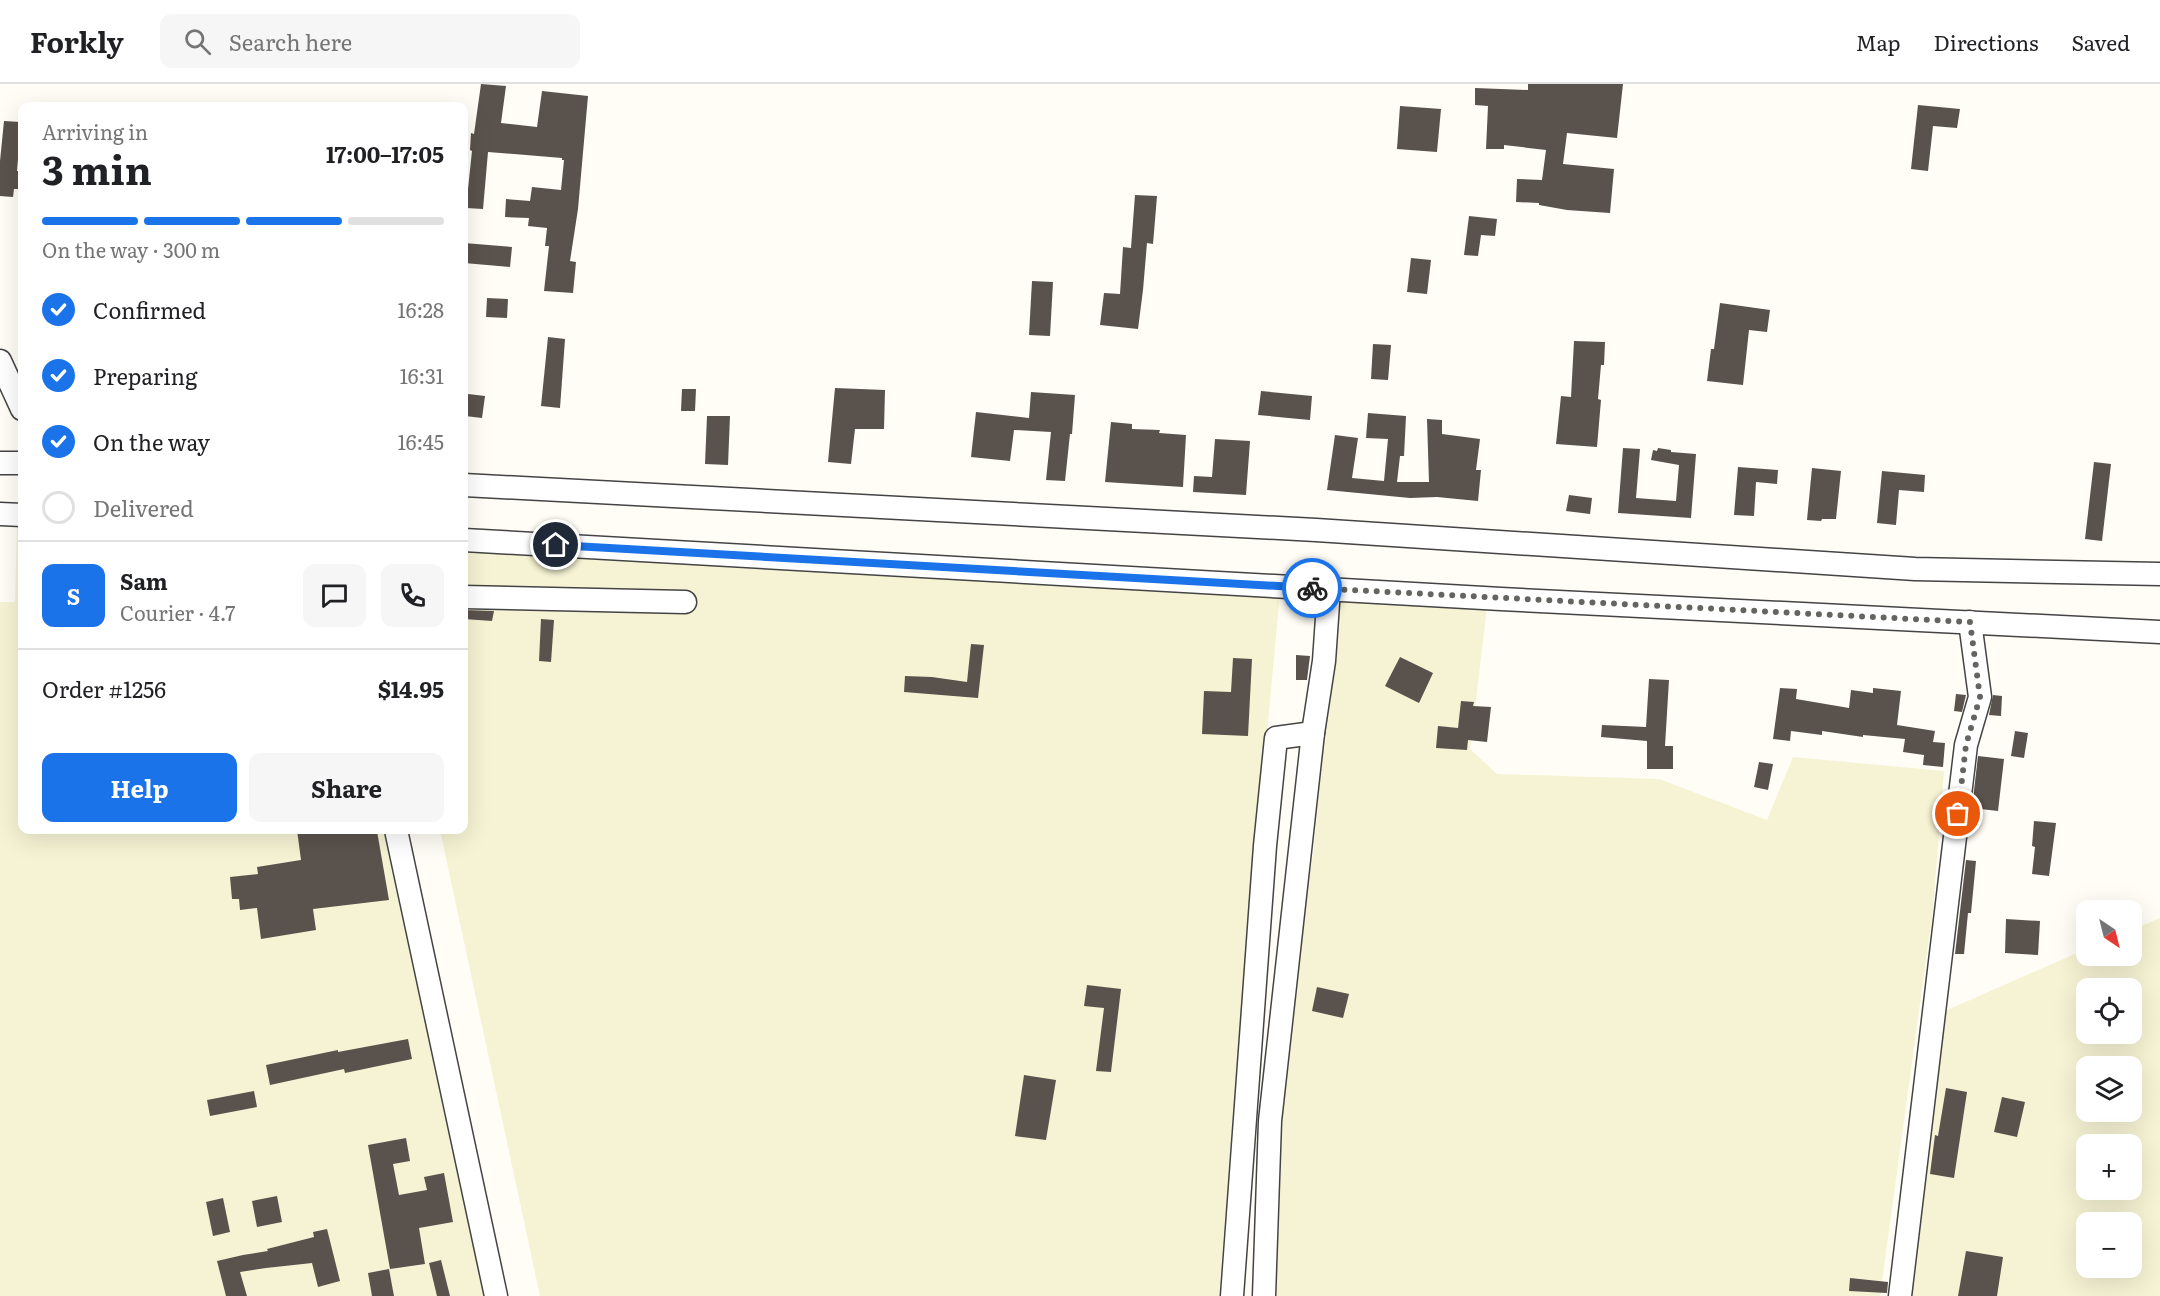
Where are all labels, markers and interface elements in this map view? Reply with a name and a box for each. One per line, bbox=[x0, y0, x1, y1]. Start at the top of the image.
search box bbox=[160, 14, 580, 68]
text: Forkly bbox=[30, 20, 124, 62]
icon: search bbox=[181, 25, 214, 58]
text: Search here bbox=[229, 25, 352, 58]
text: Map bbox=[1856, 26, 1901, 57]
text: Directions bbox=[1934, 26, 2039, 57]
text: Saved bbox=[2072, 26, 2130, 57]
text: Arriving in bbox=[42, 116, 148, 146]
text: 17:00–17:05 bbox=[326, 137, 444, 170]
text: 3 min bbox=[42, 139, 152, 197]
text: On the way · 300 m bbox=[42, 234, 220, 264]
icon: check bbox=[42, 293, 75, 326]
text: Confirmed bbox=[93, 293, 206, 326]
text: 16:28 bbox=[398, 294, 444, 324]
icon: check bbox=[42, 359, 75, 392]
text: Preparing bbox=[93, 359, 197, 392]
text: 16:31 bbox=[400, 360, 444, 390]
icon: check bbox=[42, 425, 75, 458]
text: On the way bbox=[93, 425, 210, 458]
text: 16:45 bbox=[398, 426, 444, 456]
text: Delivered bbox=[93, 491, 194, 524]
pin bbox=[530, 519, 581, 570]
icon: home bbox=[539, 528, 572, 561]
courier bbox=[1282, 558, 1342, 618]
text: Sam bbox=[120, 564, 168, 597]
button: chat bbox=[303, 564, 366, 627]
button: phone bbox=[381, 564, 444, 627]
icon: bike bbox=[1296, 572, 1329, 605]
text: S bbox=[67, 579, 80, 612]
text: Courier · 4.7 bbox=[120, 597, 235, 627]
text: Order #1256 bbox=[42, 672, 166, 705]
text: $14.95 bbox=[378, 672, 444, 705]
button: Help bbox=[42, 753, 237, 822]
button: Share bbox=[249, 753, 444, 822]
pin bbox=[1932, 788, 1983, 839]
icon: bag bbox=[1941, 797, 1974, 830]
north arrow bbox=[2076, 900, 2142, 966]
map controls bbox=[2076, 900, 2142, 1278]
button: locate bbox=[2076, 978, 2142, 1044]
button: layers bbox=[2076, 1056, 2142, 1122]
button: + bbox=[2076, 1134, 2142, 1200]
button: − bbox=[2076, 1212, 2142, 1278]

